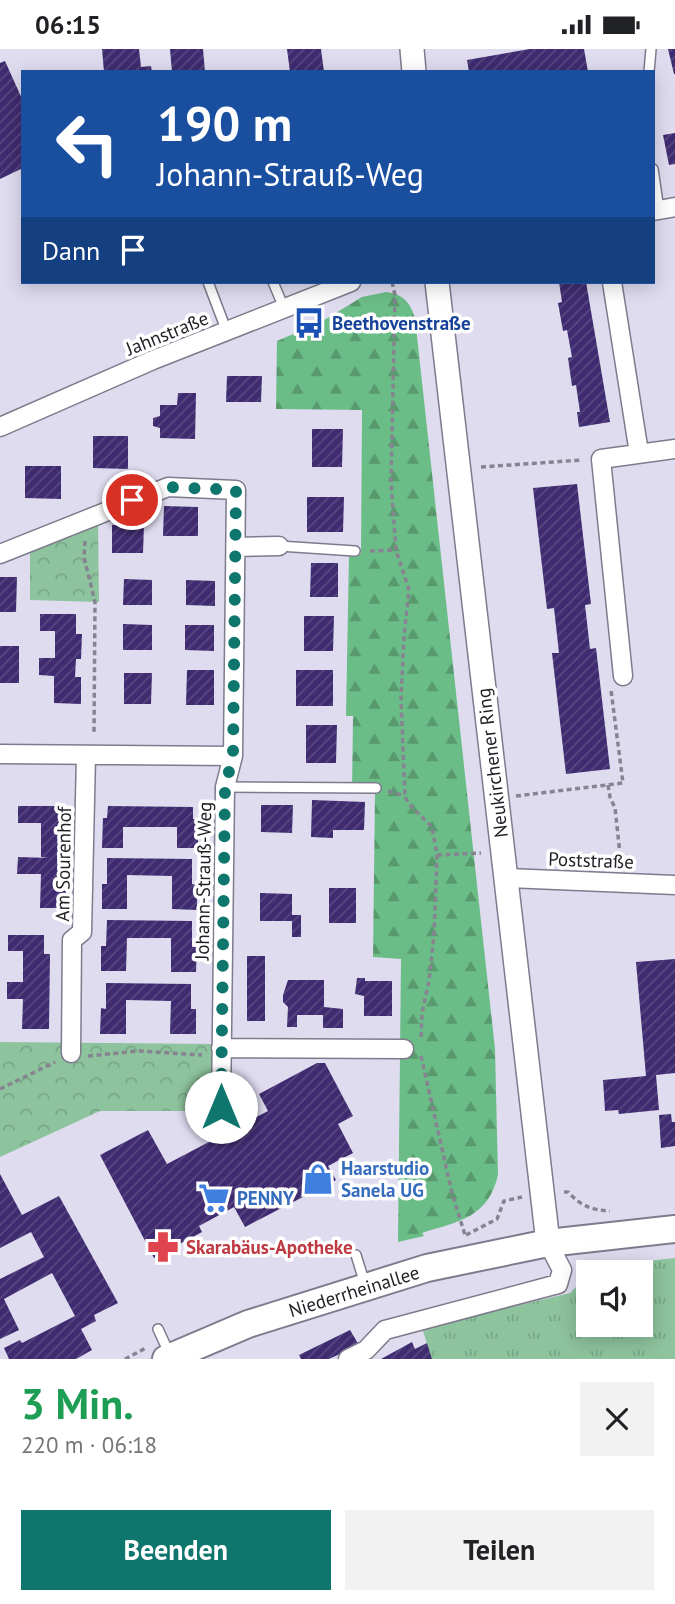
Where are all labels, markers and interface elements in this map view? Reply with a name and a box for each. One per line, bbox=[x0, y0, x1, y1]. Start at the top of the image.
text: 06:15 bbox=[35, 8, 101, 41]
text: 190 m bbox=[157, 91, 292, 155]
icon: left bbox=[42, 98, 133, 189]
text: Johann-Strauß-Weg bbox=[157, 153, 424, 195]
icon: arrive bbox=[114, 231, 152, 269]
text: Dann bbox=[42, 234, 100, 267]
street label: Jahnstraße bbox=[121, 306, 212, 361]
bus stop icon: Beethovenstraße bbox=[292, 306, 326, 340]
place label: Beethovenstraße bbox=[332, 311, 471, 335]
pin bbox=[102, 470, 162, 530]
icon: arrive bbox=[113, 481, 151, 519]
street label: Neukirchener Ring bbox=[471, 687, 513, 839]
street label: Johann-Strauß-Weg bbox=[190, 802, 216, 961]
street label: Am Sourenhof bbox=[50, 805, 76, 922]
street label: Poststraße bbox=[548, 847, 634, 873]
position arrow bbox=[184, 1070, 258, 1144]
place label: Haarstudio Sanela UG bbox=[341, 1156, 429, 1202]
shop icon: Haarstudio Sanela UG bbox=[301, 1162, 335, 1196]
supermarket icon: PENNY bbox=[197, 1181, 231, 1215]
place label: PENNY bbox=[237, 1186, 295, 1210]
pharmacy icon: Skarabäus-Apotheke bbox=[146, 1230, 180, 1264]
place label: Skarabäus-Apotheke bbox=[186, 1235, 353, 1259]
street label: Niederrheinallee bbox=[286, 1260, 422, 1322]
map controls bbox=[576, 1260, 653, 1337]
button: sound bbox=[576, 1260, 653, 1337]
text: 3 Min. bbox=[21, 1376, 134, 1431]
button: close bbox=[580, 1382, 654, 1456]
text: 220 m · 06:18 bbox=[21, 1430, 157, 1459]
button: Beenden bbox=[21, 1510, 331, 1590]
button: Teilen bbox=[345, 1510, 654, 1590]

